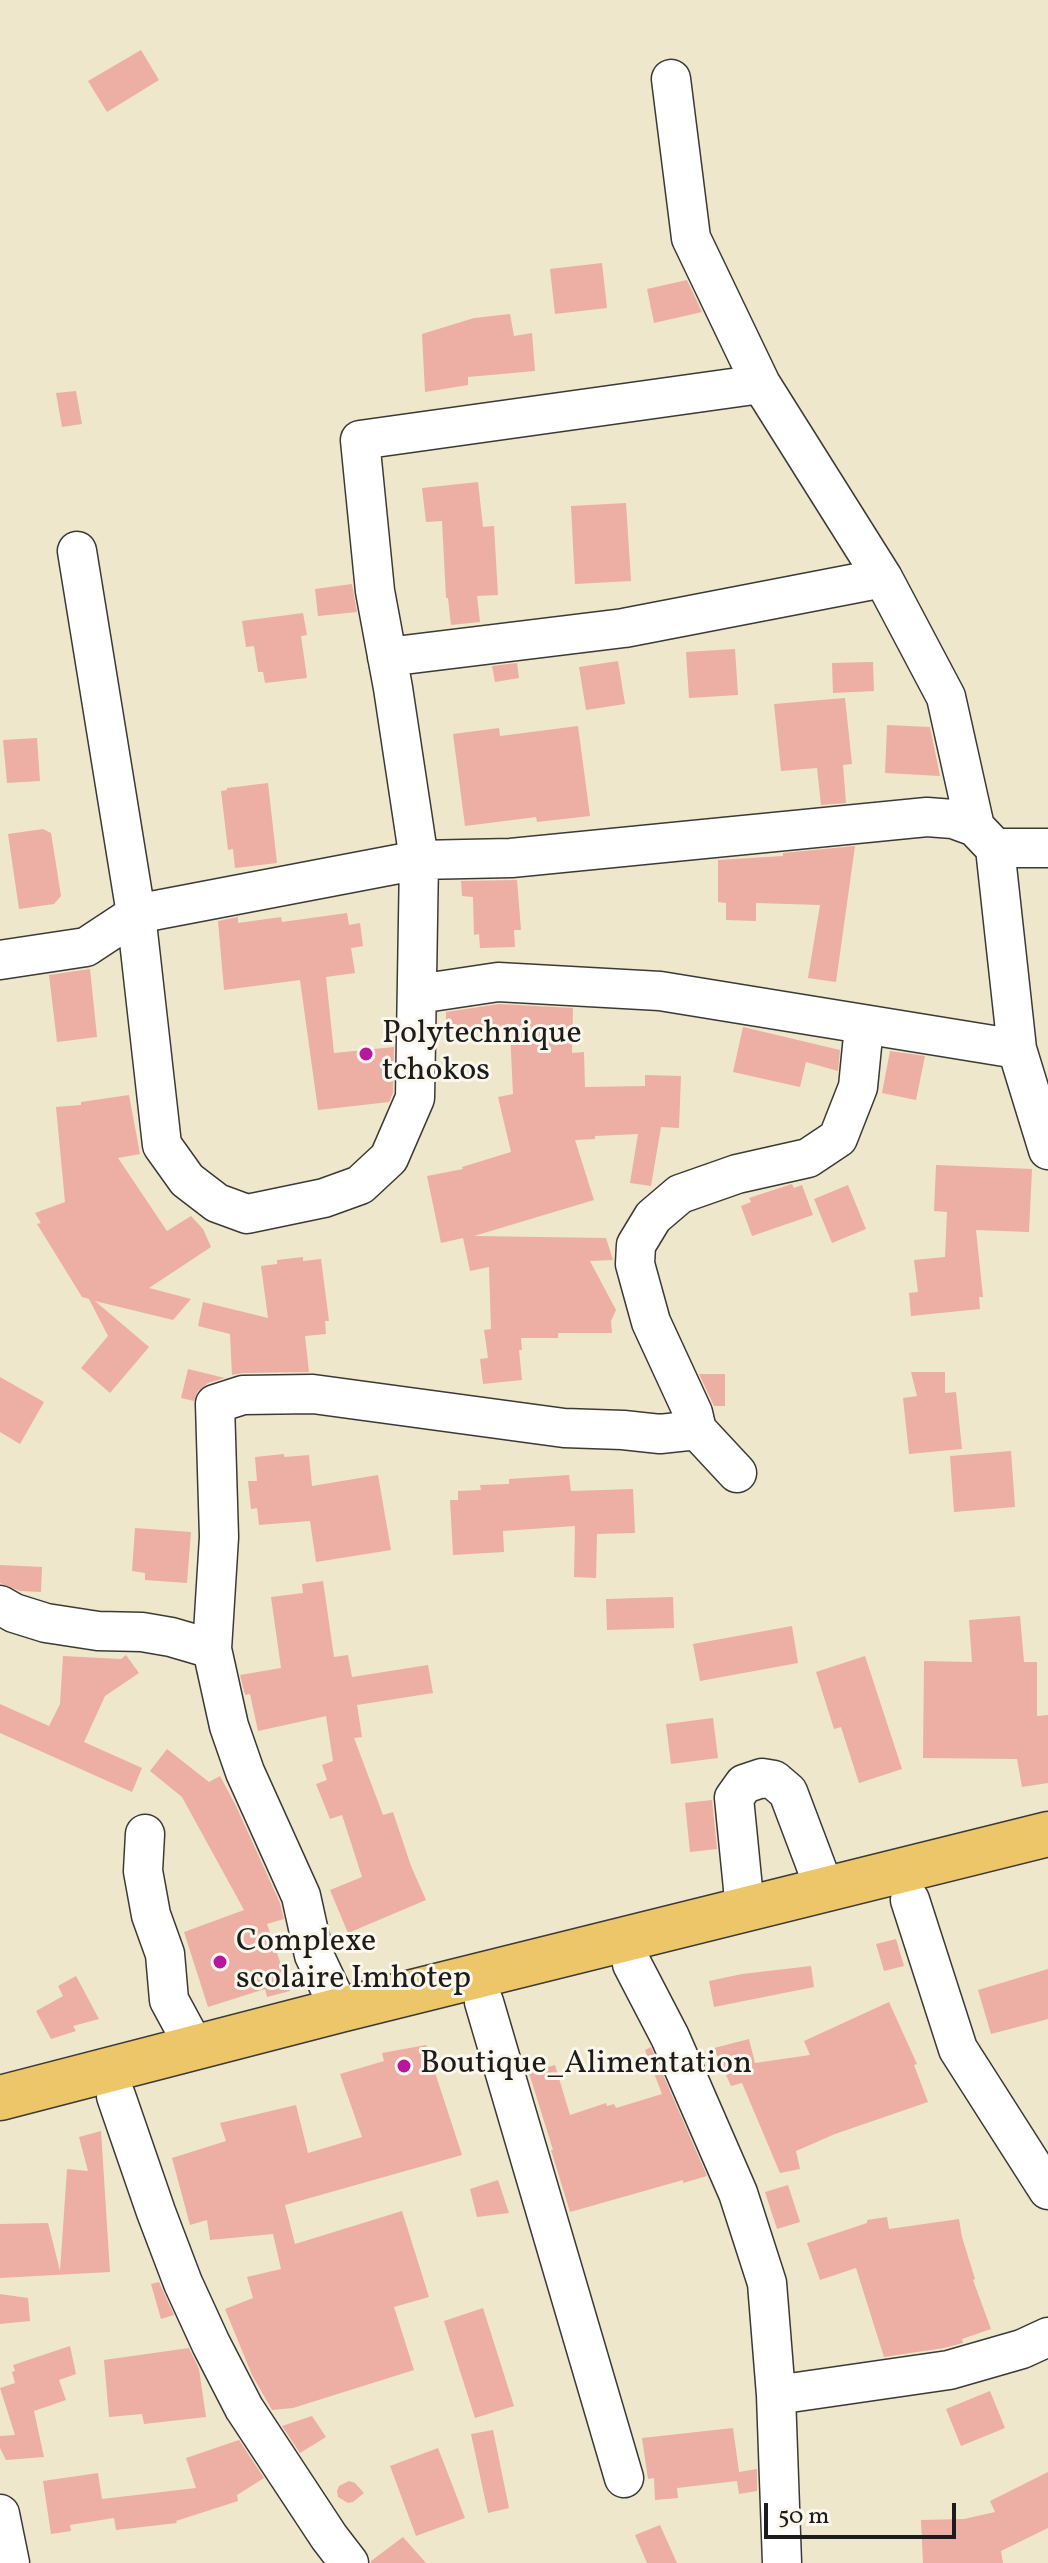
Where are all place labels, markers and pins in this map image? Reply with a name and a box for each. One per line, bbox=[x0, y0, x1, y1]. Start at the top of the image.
place label: Polytechnique tchokos bbox=[382, 1017, 582, 1092]
marker: Polytechnique tchokos bbox=[357, 1045, 375, 1063]
place label: Complexe scolaire Imhotep bbox=[236, 1925, 471, 2000]
marker: Complexe scolaire Imhotep bbox=[211, 1953, 229, 1971]
place label: Boutique_Alimentation bbox=[420, 2047, 752, 2085]
marker: Boutique_Alimentation bbox=[395, 2057, 413, 2075]

